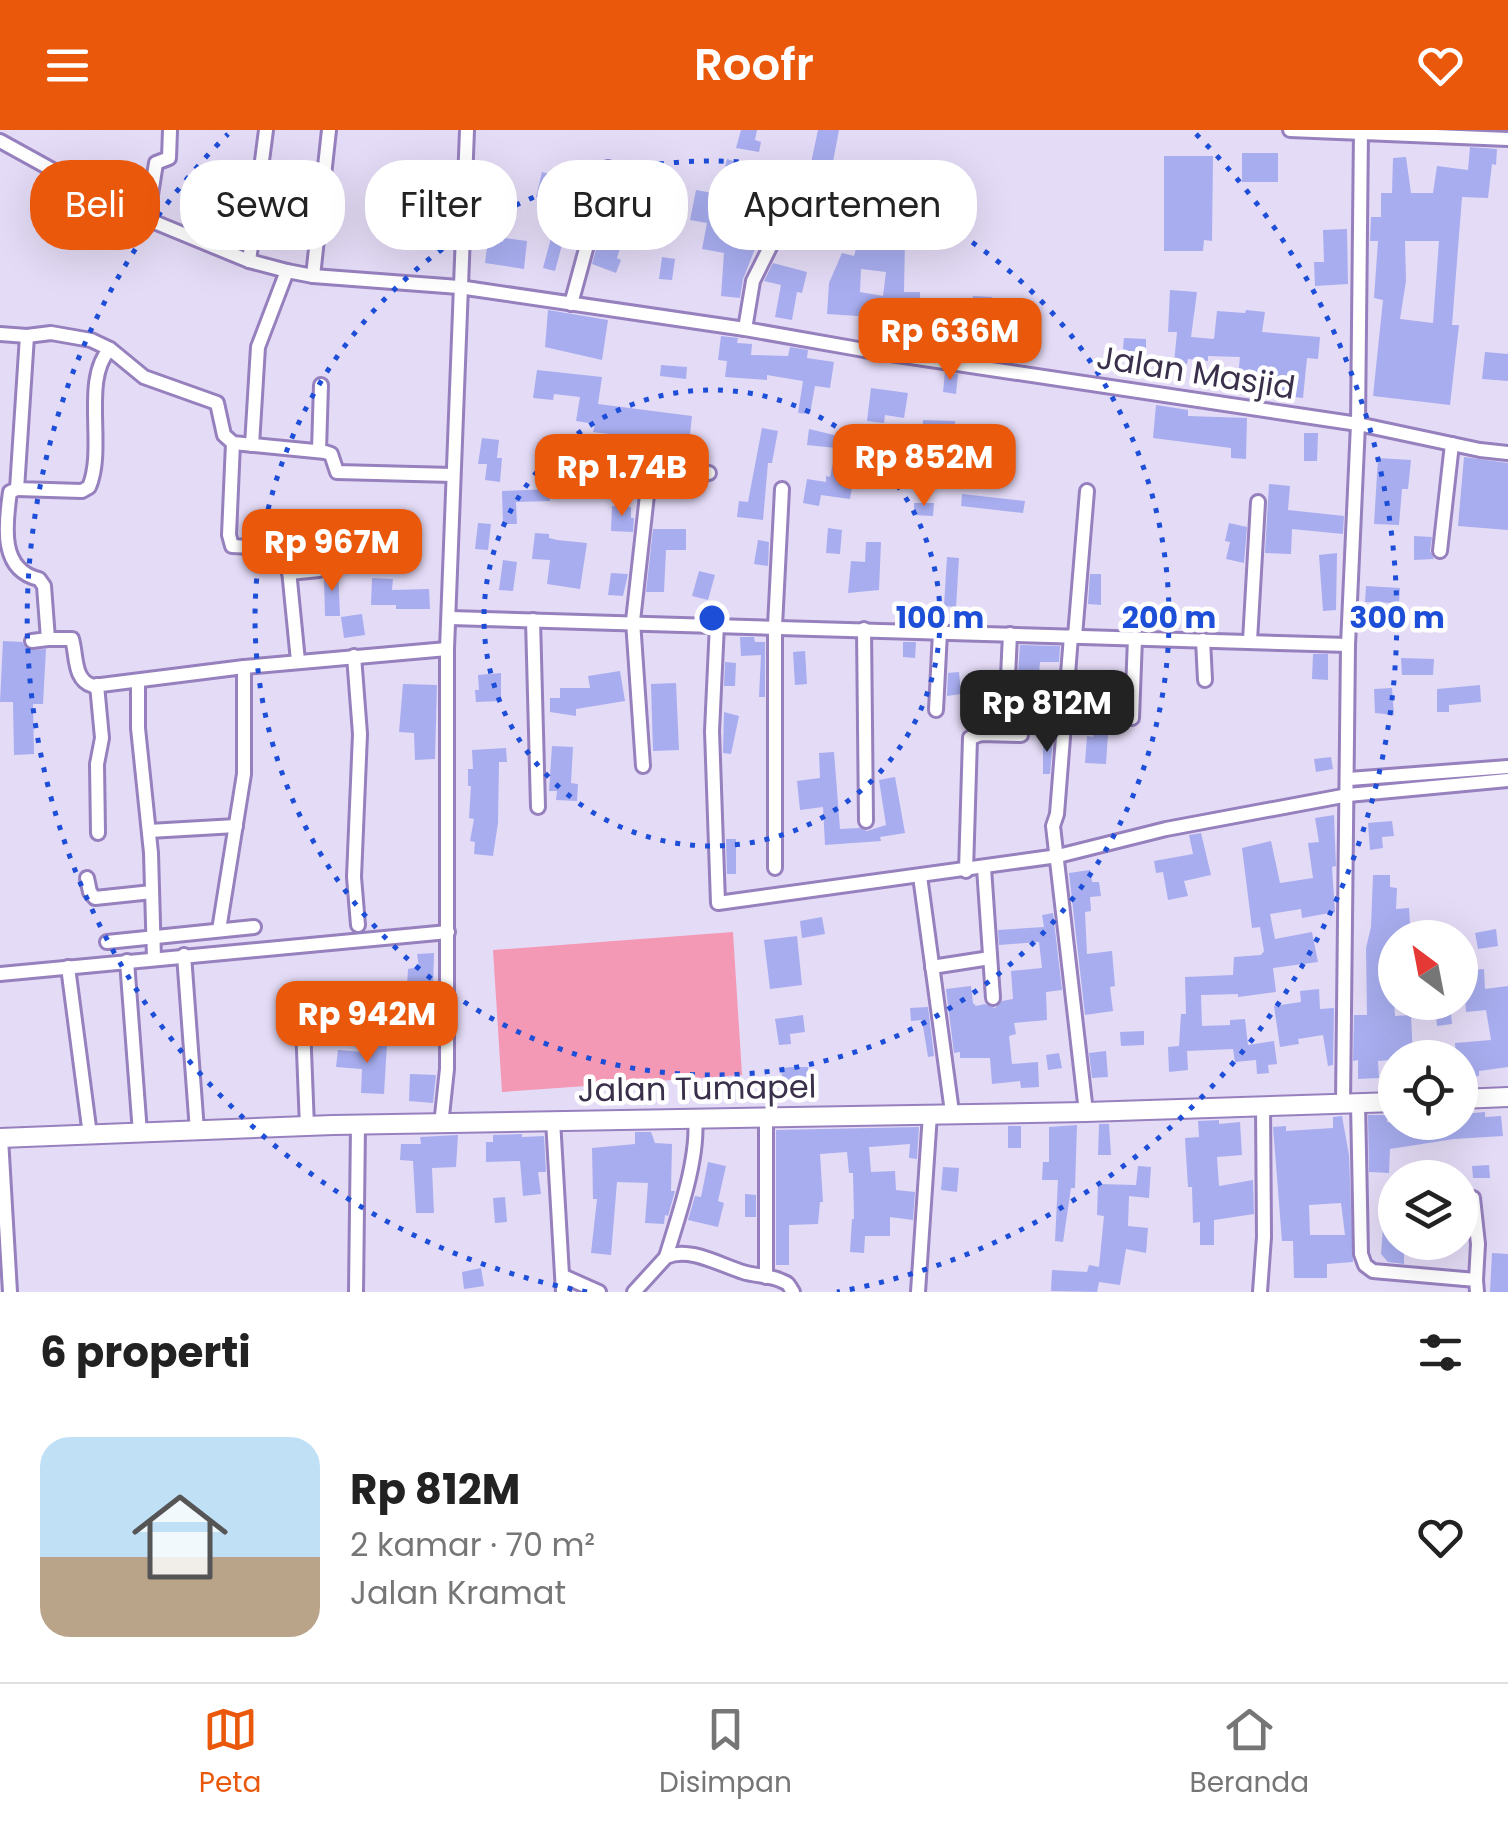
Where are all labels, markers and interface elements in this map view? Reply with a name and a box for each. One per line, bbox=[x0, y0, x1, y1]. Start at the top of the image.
text: Roofr bbox=[694, 33, 814, 96]
icon: menu bbox=[40, 38, 95, 93]
icon: heart bbox=[1413, 38, 1468, 93]
chip: Beli bbox=[30, 160, 160, 250]
chip: Sewa bbox=[180, 160, 345, 250]
chip: Filter bbox=[365, 160, 517, 250]
chip: Baru bbox=[537, 160, 688, 250]
chip: Apartemen bbox=[708, 160, 977, 250]
pin: Rp 636M bbox=[858, 298, 1042, 383]
text: Rp 636M bbox=[881, 308, 1019, 353]
street label: Jalan Masjid bbox=[1093, 334, 1299, 410]
pin: Rp 852M bbox=[832, 424, 1016, 509]
pin: Rp 1.74B bbox=[519, 434, 725, 519]
text: Rp 852M bbox=[855, 434, 993, 479]
text: Rp 1.74B bbox=[557, 444, 687, 489]
pin: Rp 967M bbox=[240, 509, 424, 594]
text: Rp 967M bbox=[264, 519, 400, 564]
text: 100 m bbox=[896, 596, 984, 639]
text: 200 m bbox=[1122, 596, 1216, 639]
text: 300 m bbox=[1349, 596, 1445, 639]
centre of rings bbox=[694, 600, 730, 636]
pin: Rp 812M bbox=[955, 670, 1139, 755]
text: Rp 812M bbox=[982, 680, 1112, 725]
north arrow bbox=[1378, 920, 1478, 1020]
map controls bbox=[1378, 920, 1478, 1260]
pin: Rp 942M bbox=[275, 981, 459, 1066]
text: Rp 942M bbox=[298, 991, 436, 1036]
button: locate bbox=[1378, 1040, 1478, 1140]
street label: Jalan Tumapel bbox=[577, 1063, 817, 1113]
button: layers bbox=[1378, 1160, 1478, 1260]
text: 6 properti bbox=[40, 1323, 251, 1382]
icon: filters bbox=[1413, 1325, 1468, 1380]
text: Rp 812M bbox=[350, 1460, 520, 1519]
icon: home bbox=[120, 1477, 240, 1597]
icon: heart bbox=[1413, 1510, 1468, 1565]
text: 2 kamar · 70 m² bbox=[350, 1522, 595, 1567]
text: Jalan Kramat bbox=[350, 1570, 566, 1615]
tab: Peta bbox=[199, 1702, 262, 1804]
tab: Disimpan bbox=[659, 1702, 792, 1804]
tab: Beranda bbox=[1190, 1702, 1309, 1804]

